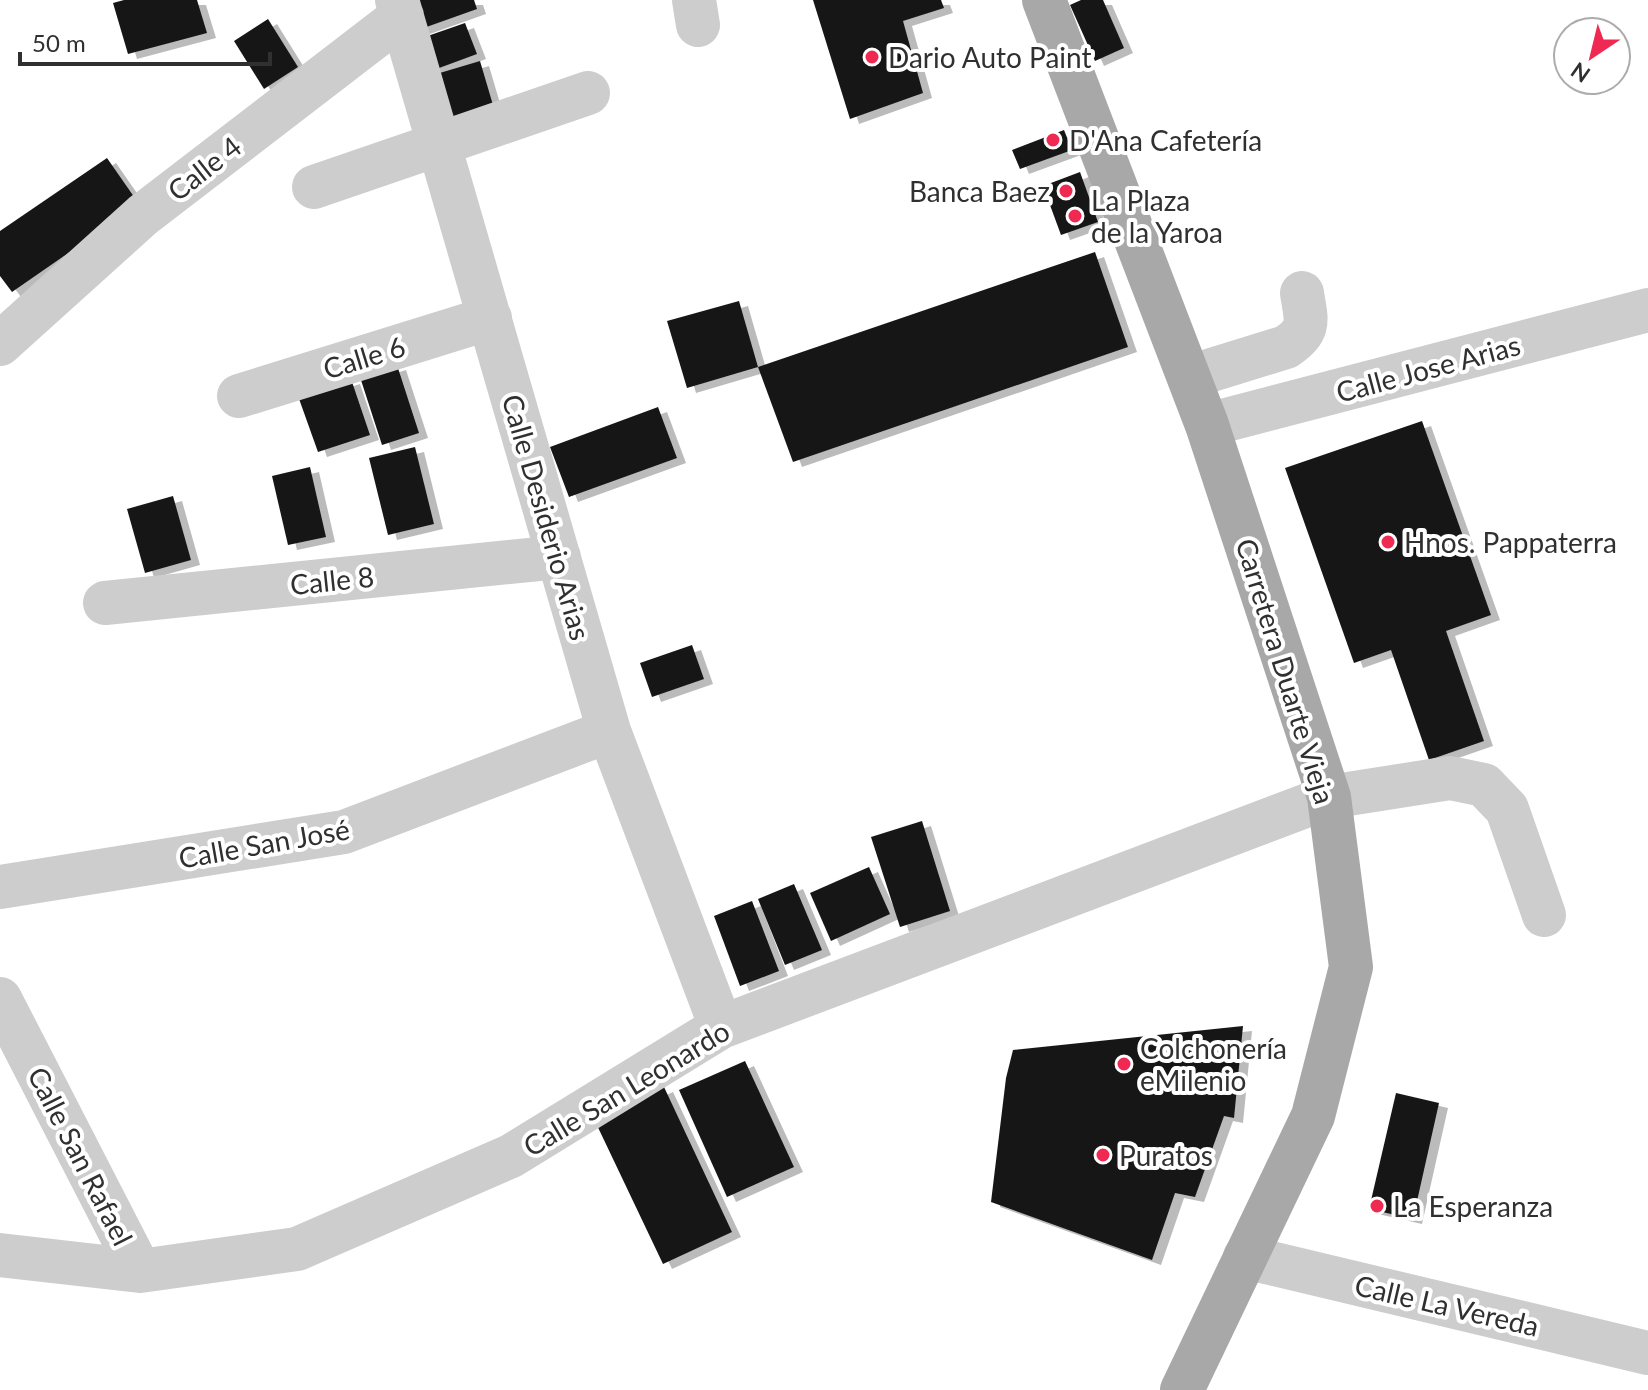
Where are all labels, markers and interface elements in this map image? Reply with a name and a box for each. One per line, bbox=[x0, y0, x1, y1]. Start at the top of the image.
scale bar bbox=[20, 16, 270, 66]
north arrow bbox=[1552, 16, 1632, 96]
text: 50 m bbox=[32, 28, 86, 57]
place label: Dario Auto Paint bbox=[888, 40, 1092, 74]
marker: Dario Auto Paint bbox=[863, 48, 881, 66]
text: N bbox=[1566, 57, 1595, 89]
place label: D'Ana Cafetería bbox=[1069, 123, 1262, 157]
street label: Calle 4 bbox=[160, 129, 248, 207]
marker: D'Ana Cafetería bbox=[1044, 131, 1062, 149]
place label: Banca Baez bbox=[909, 174, 1050, 208]
marker: Banca Baez bbox=[1057, 182, 1075, 200]
place label: La Plaza de la Yaroa bbox=[1091, 183, 1223, 249]
marker: La Plaza de la Yaroa bbox=[1066, 207, 1084, 225]
street label: Calle Jose Arias bbox=[1332, 327, 1524, 409]
street label: Calle 6 bbox=[319, 328, 409, 386]
street label: Calle Desiderio Arias bbox=[496, 390, 598, 644]
place label: Hnos. Pappaterra bbox=[1404, 525, 1617, 559]
marker: Hnos. Pappaterra bbox=[1379, 533, 1397, 551]
street label: Carretera Duarte Vieja bbox=[1229, 534, 1343, 808]
street label: Calle 8 bbox=[288, 559, 376, 601]
street label: Calle San José bbox=[176, 811, 352, 875]
street label: Calle San Leonardo bbox=[517, 1013, 735, 1163]
place label: Colchonería eMilenio bbox=[1140, 1031, 1287, 1097]
marker: Colchonería eMilenio bbox=[1115, 1055, 1133, 1073]
street label: Calle San Rafael bbox=[21, 1061, 141, 1251]
place label: Puratos bbox=[1119, 1138, 1213, 1172]
marker: Puratos bbox=[1094, 1146, 1112, 1164]
place label: La Esperanza bbox=[1393, 1189, 1553, 1223]
marker: La Esperanza bbox=[1368, 1197, 1386, 1215]
street label: Calle La Vereda bbox=[1352, 1267, 1542, 1343]

